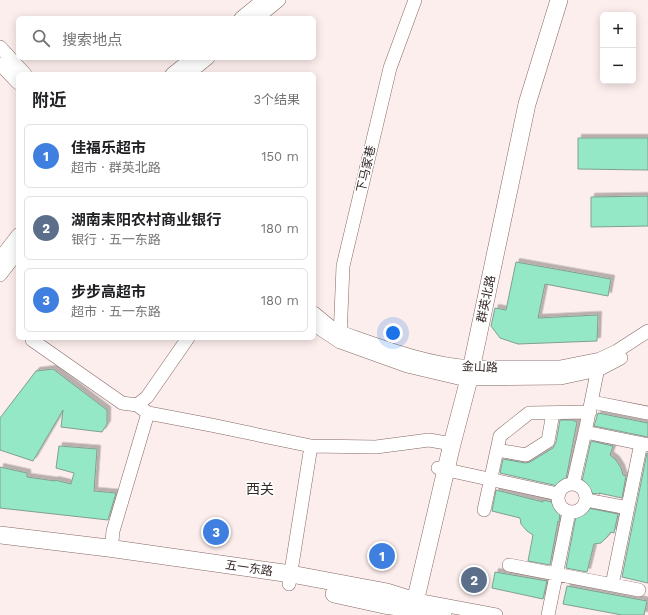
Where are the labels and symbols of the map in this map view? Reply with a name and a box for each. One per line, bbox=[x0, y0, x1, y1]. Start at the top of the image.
street label: 下马家巷 bbox=[354, 144, 378, 194]
street label: 群英北路 bbox=[474, 274, 498, 324]
your location bbox=[383, 323, 403, 343]
street label: 金山路 bbox=[462, 359, 498, 375]
district label: 西关 bbox=[246, 481, 274, 497]
pin: 3 bbox=[203, 517, 229, 547]
pin: 1 bbox=[369, 541, 395, 571]
street label: 五一东路 bbox=[224, 558, 274, 578]
pin: 2 bbox=[461, 565, 487, 595]

